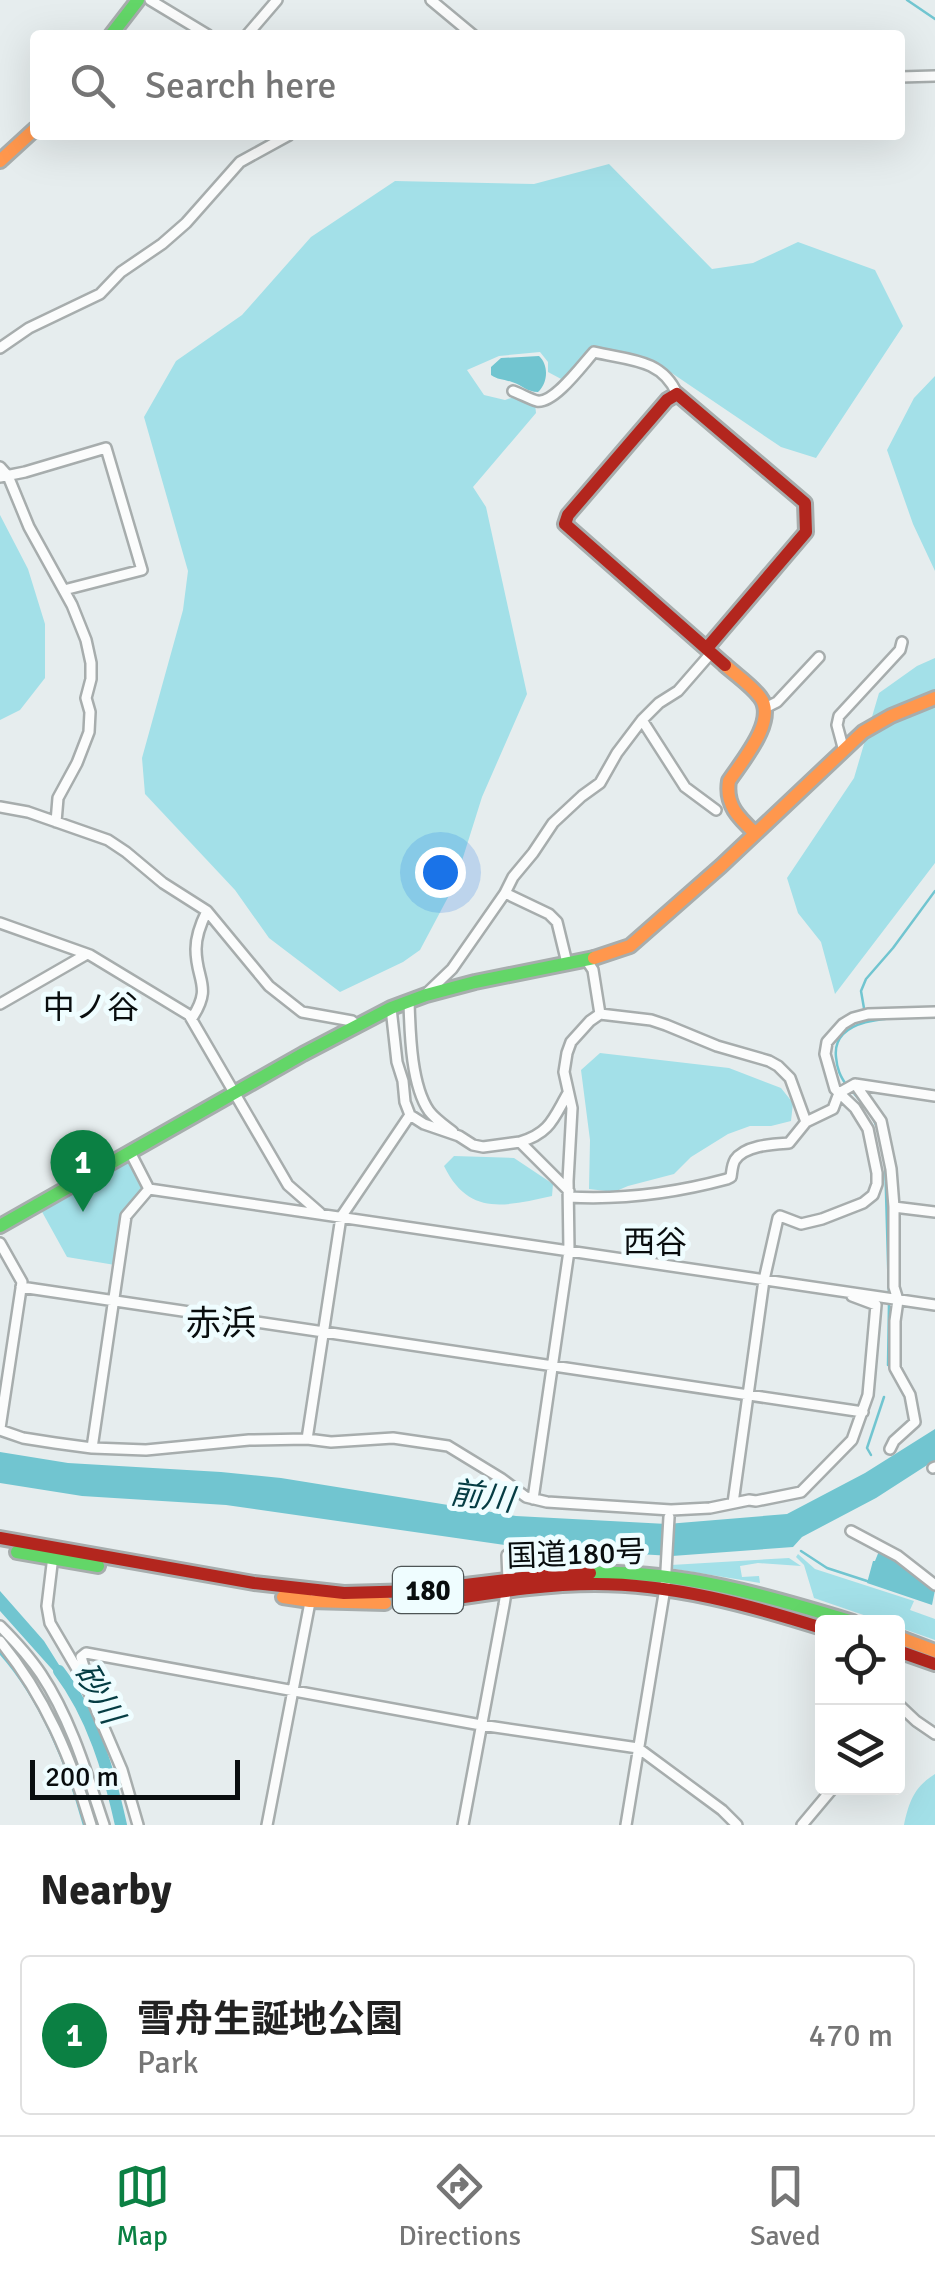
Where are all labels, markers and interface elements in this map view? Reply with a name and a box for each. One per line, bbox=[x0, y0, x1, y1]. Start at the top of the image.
search box bbox=[30, 30, 905, 140]
icon: search bbox=[65, 58, 120, 113]
text: Search here bbox=[145, 62, 337, 109]
your location bbox=[415, 847, 466, 898]
district label: 中ノ谷 bbox=[43, 988, 139, 1027]
pin: 1 bbox=[51, 1130, 116, 1212]
district label: 西谷 bbox=[623, 1223, 687, 1262]
district label: 赤浜 bbox=[186, 1302, 256, 1345]
water label: 前川 bbox=[448, 1473, 519, 1520]
street label: 国道180号 bbox=[506, 1534, 646, 1575]
road number: 180 bbox=[393, 1567, 463, 1613]
map controls bbox=[815, 1615, 905, 1795]
button: locate bbox=[815, 1615, 905, 1705]
water label: 砂川 bbox=[66, 1656, 133, 1733]
button: layers bbox=[815, 1705, 905, 1795]
scale bar bbox=[30, 1755, 240, 1800]
text: 200 m bbox=[45, 1760, 119, 1794]
text: Nearby bbox=[40, 1865, 172, 1916]
text: 雪舟生誕地公園 bbox=[137, 1996, 403, 2043]
text: 1 bbox=[66, 2016, 83, 2055]
text: 470 m bbox=[809, 2016, 893, 2055]
text: Park bbox=[137, 2043, 199, 2082]
tab: Map bbox=[115, 2159, 170, 2253]
tab: Directions bbox=[399, 2159, 521, 2253]
tab: Saved bbox=[750, 2159, 820, 2253]

